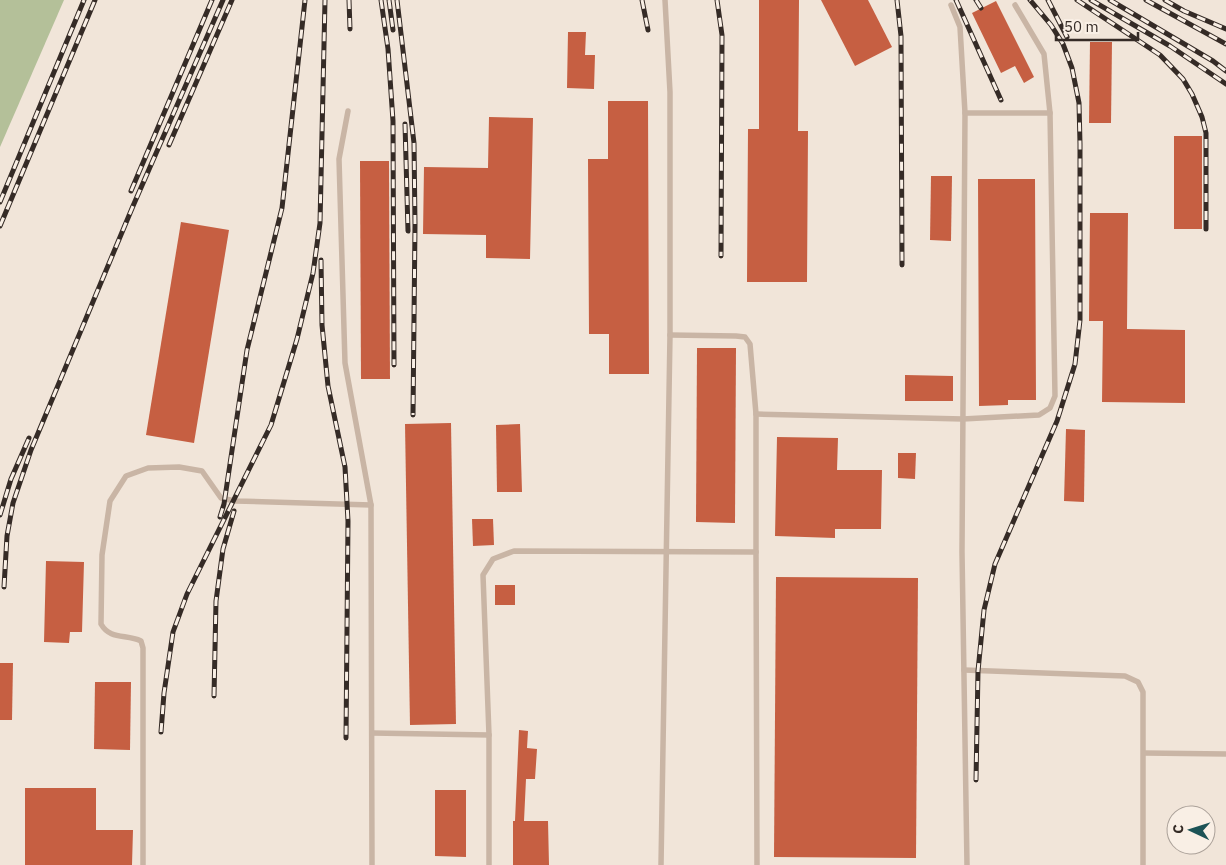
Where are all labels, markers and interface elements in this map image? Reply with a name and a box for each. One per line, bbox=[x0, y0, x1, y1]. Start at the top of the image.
scale bar bbox=[1056, 10, 1138, 42]
text: 50 m bbox=[1064, 17, 1099, 36]
north arrow bbox=[1166, 805, 1216, 855]
text: С bbox=[1169, 824, 1187, 834]

